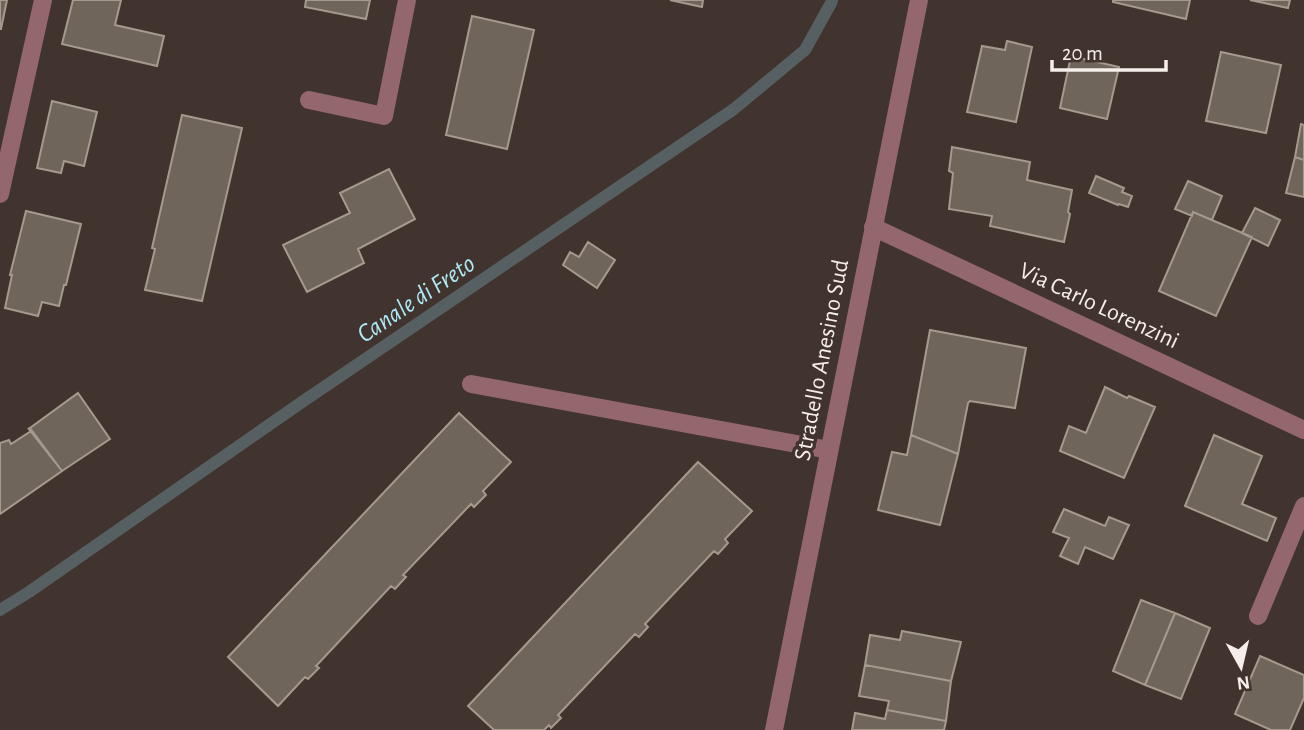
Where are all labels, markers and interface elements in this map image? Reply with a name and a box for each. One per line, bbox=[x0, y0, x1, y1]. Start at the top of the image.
scale bar bbox=[1052, 28, 1166, 72]
text: 20 m bbox=[1062, 43, 1103, 64]
water label: Canale di Freto bbox=[352, 250, 480, 348]
street label: Stradello Anesino Sud bbox=[791, 257, 853, 463]
street label: Via Carlo Lorenzini bbox=[1015, 258, 1183, 354]
north arrow bbox=[1206, 632, 1276, 702]
text: N bbox=[1235, 672, 1251, 693]

